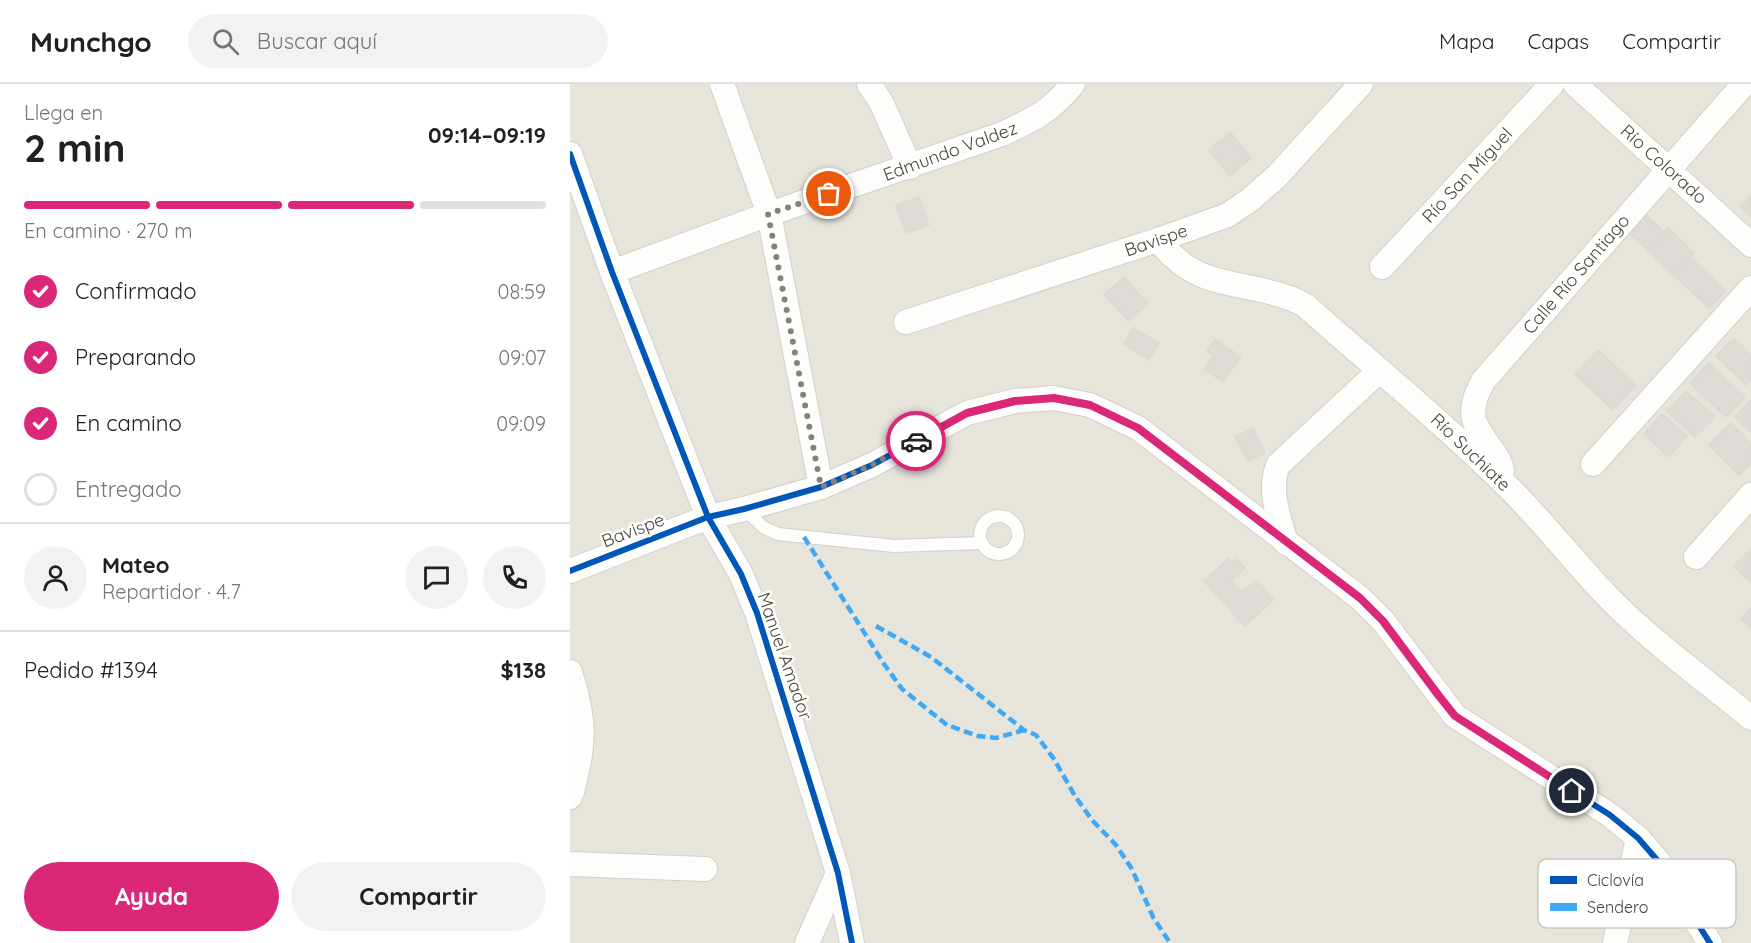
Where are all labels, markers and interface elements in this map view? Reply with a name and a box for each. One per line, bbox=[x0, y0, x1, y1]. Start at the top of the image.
search box bbox=[188, 14, 608, 68]
text: Munchgo bbox=[30, 24, 152, 59]
icon: search bbox=[209, 25, 242, 58]
text: Buscar aquí bbox=[257, 27, 377, 55]
text: Mapa bbox=[1439, 28, 1494, 54]
text: Capas bbox=[1527, 28, 1589, 54]
text: Compartir bbox=[1622, 28, 1721, 54]
text: Llega en bbox=[24, 100, 103, 125]
street label: Edmundo Valdez bbox=[880, 116, 1020, 186]
street label: Río Colorado bbox=[1616, 119, 1712, 209]
text: 09:14–09:19 bbox=[428, 121, 546, 149]
street label: Río San Miguel bbox=[1417, 122, 1517, 228]
text: 2 min bbox=[24, 123, 126, 172]
pin bbox=[803, 168, 854, 219]
icon: bag bbox=[812, 177, 845, 210]
street label: Calle Río Santiago bbox=[1518, 209, 1634, 339]
text: En camino · 270 m bbox=[24, 218, 192, 243]
street label: Bavispe bbox=[1121, 218, 1191, 262]
icon: check bbox=[24, 275, 57, 308]
text: Confirmado bbox=[75, 277, 196, 305]
text: 08:59 bbox=[498, 279, 546, 304]
icon: check bbox=[24, 341, 57, 374]
text: Preparando bbox=[75, 343, 196, 371]
text: 09:07 bbox=[498, 345, 546, 370]
icon: check bbox=[24, 407, 57, 440]
street label: Río Suchiate bbox=[1426, 408, 1516, 496]
text: En camino bbox=[75, 409, 182, 437]
text: 09:09 bbox=[496, 411, 546, 436]
courier bbox=[886, 411, 946, 471]
icon: car bbox=[900, 425, 933, 458]
text: Entregado bbox=[75, 475, 182, 503]
street label: Bavispe bbox=[598, 508, 668, 552]
button: person bbox=[24, 546, 87, 609]
button: chat bbox=[405, 546, 468, 609]
button: phone bbox=[483, 546, 546, 609]
text: Mateo bbox=[102, 551, 169, 579]
text: Repartidor · 4.7 bbox=[102, 579, 241, 604]
street label: Manuel Amador bbox=[752, 589, 818, 723]
text: Pedido #1394 bbox=[24, 656, 158, 684]
text: $138 bbox=[500, 656, 546, 684]
pin bbox=[1546, 765, 1597, 816]
icon: home bbox=[1555, 774, 1588, 807]
legend bbox=[1538, 859, 1736, 928]
button: Ayuda bbox=[24, 862, 279, 931]
button: Compartir bbox=[291, 862, 546, 931]
text: Ciclovía bbox=[1587, 870, 1644, 890]
text: Sendero bbox=[1587, 897, 1649, 917]

